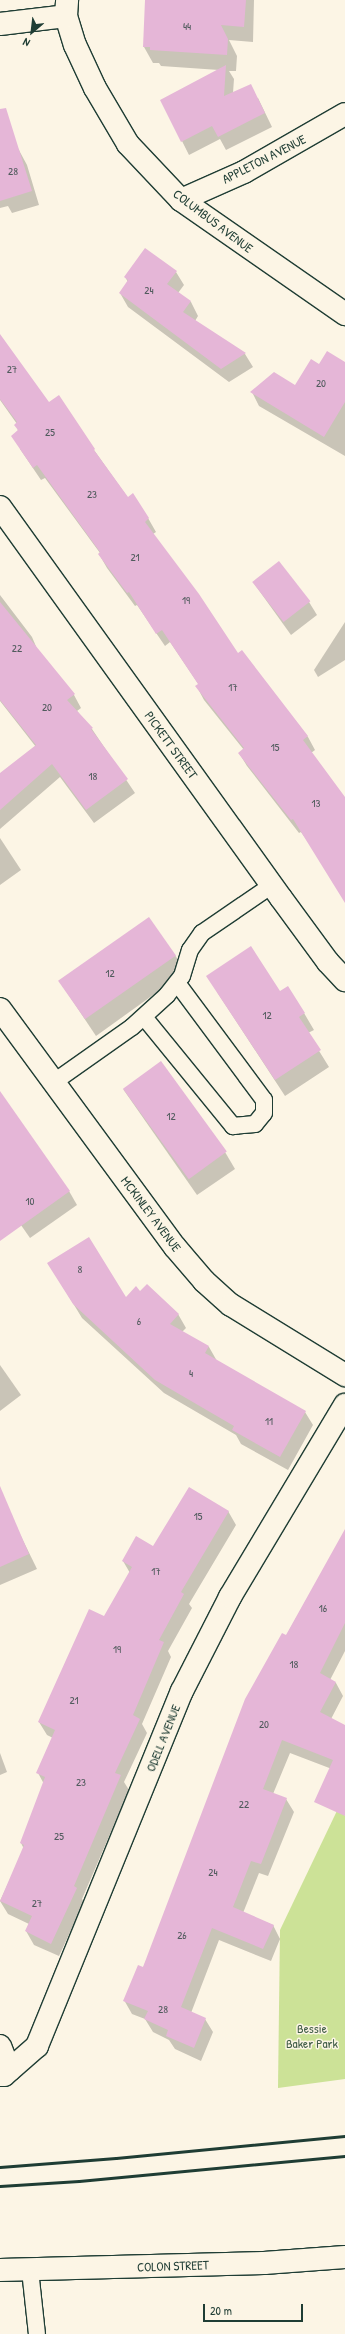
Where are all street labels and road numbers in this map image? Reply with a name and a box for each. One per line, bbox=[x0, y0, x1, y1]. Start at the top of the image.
street label: APPLETON AVENUE bbox=[220, 131, 308, 187]
street label: COLUMBUS AVENUE bbox=[170, 186, 256, 256]
street label: PICKETT STREET bbox=[141, 708, 201, 782]
street label: MCKINLEY AVENUE bbox=[118, 1173, 184, 1255]
street label: ODELL AVENUE bbox=[142, 1702, 184, 1774]
street label: COLON STREET bbox=[137, 2257, 209, 2275]

